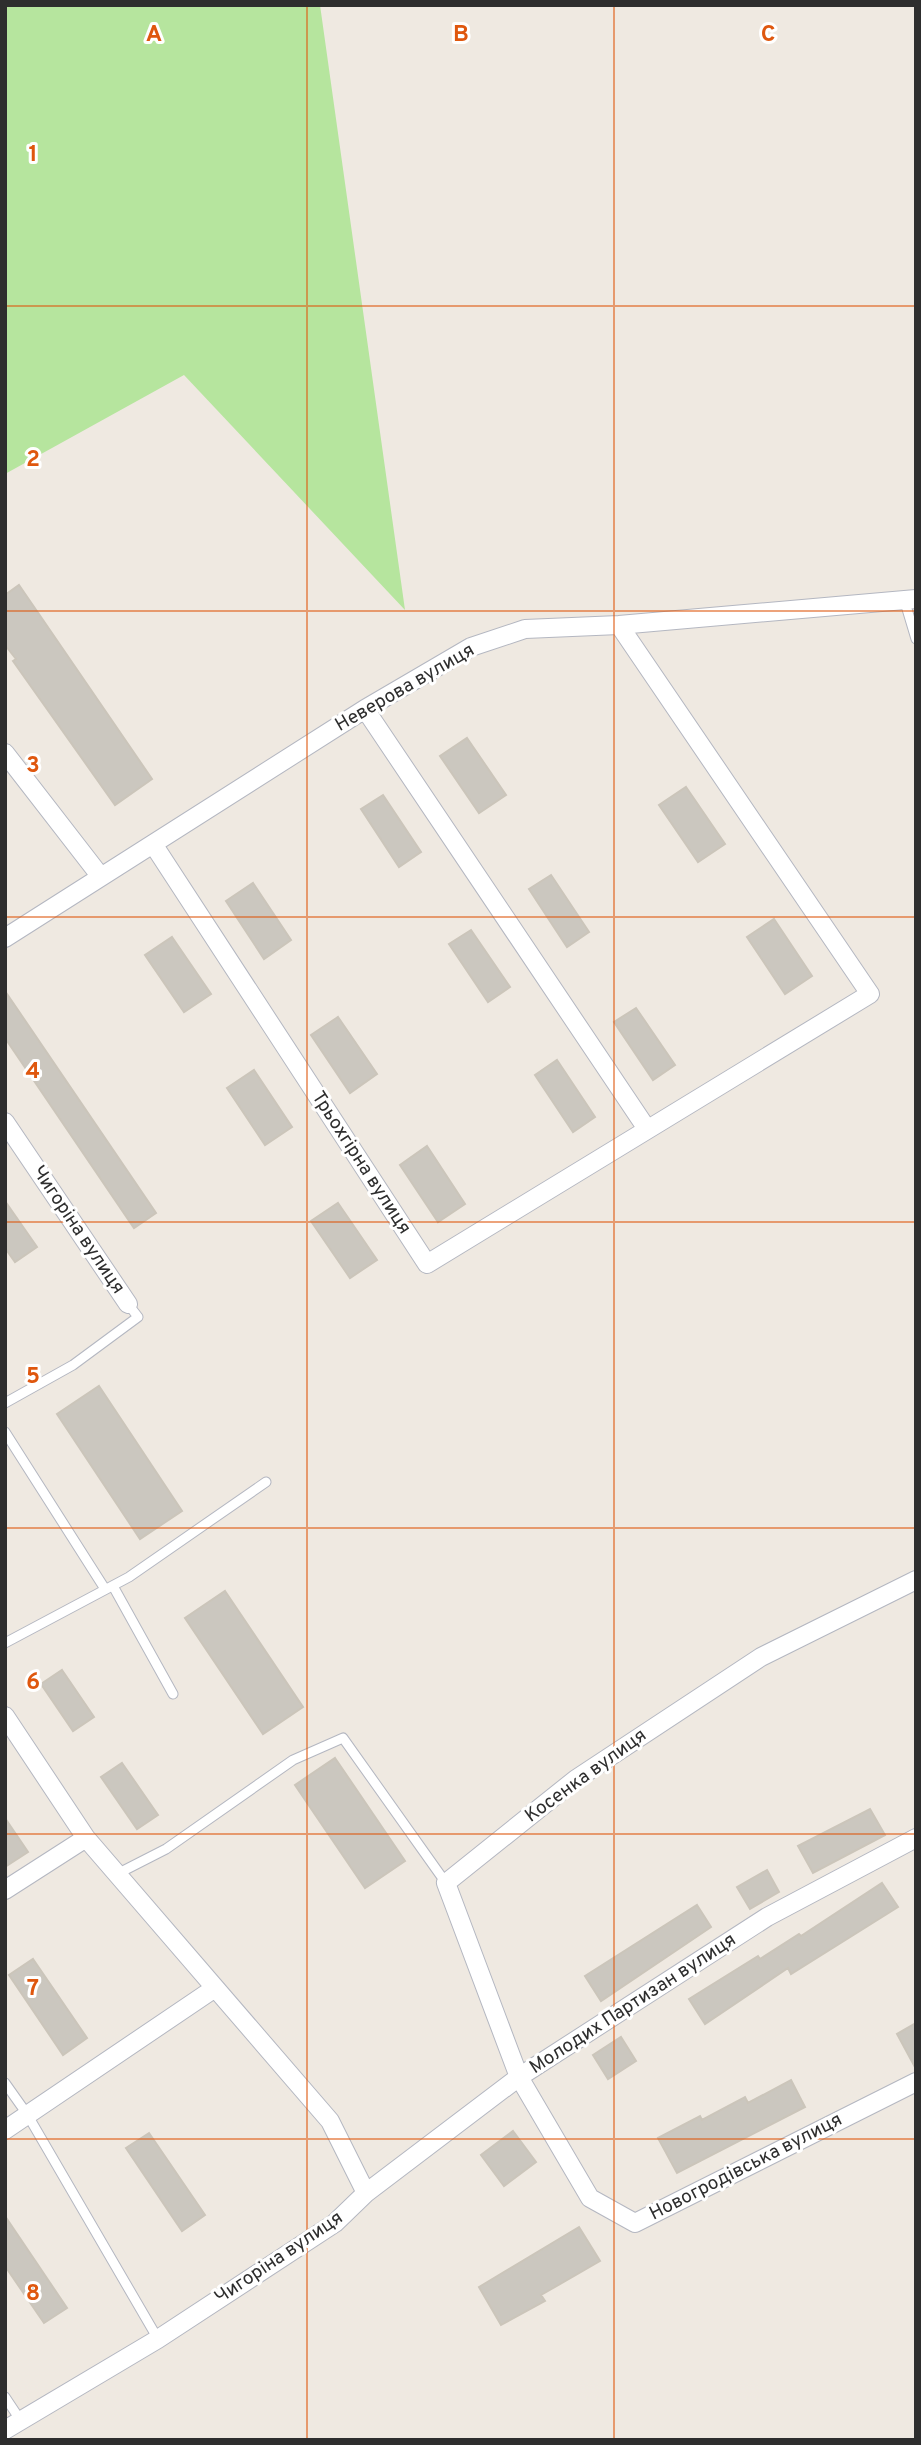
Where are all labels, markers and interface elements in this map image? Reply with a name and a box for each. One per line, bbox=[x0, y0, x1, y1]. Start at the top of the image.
text: A bbox=[146, 21, 162, 50]
text: B bbox=[453, 21, 469, 50]
text: C bbox=[761, 21, 775, 50]
text: 1 bbox=[28, 141, 38, 170]
text: 2 bbox=[26, 446, 40, 475]
street label: Неверова вулиця bbox=[331, 638, 479, 738]
text: 3 bbox=[26, 752, 40, 781]
text: 4 bbox=[26, 1058, 40, 1087]
street label: Трьохгірна вулиця bbox=[306, 1087, 416, 1239]
street label: Чигоріна вулиця bbox=[26, 1161, 130, 1299]
text: 5 bbox=[26, 1363, 40, 1392]
text: 6 bbox=[26, 1669, 40, 1698]
street label: Косенка вулиця bbox=[520, 1724, 652, 1828]
street label: Молодих Партизан вулиця bbox=[525, 1928, 741, 2080]
text: 7 bbox=[27, 1975, 39, 2004]
street label: Новогродівська вулиця bbox=[645, 2108, 847, 2226]
street label: Чигоріна вулиця bbox=[210, 2206, 348, 2310]
text: 8 bbox=[26, 2280, 40, 2309]

